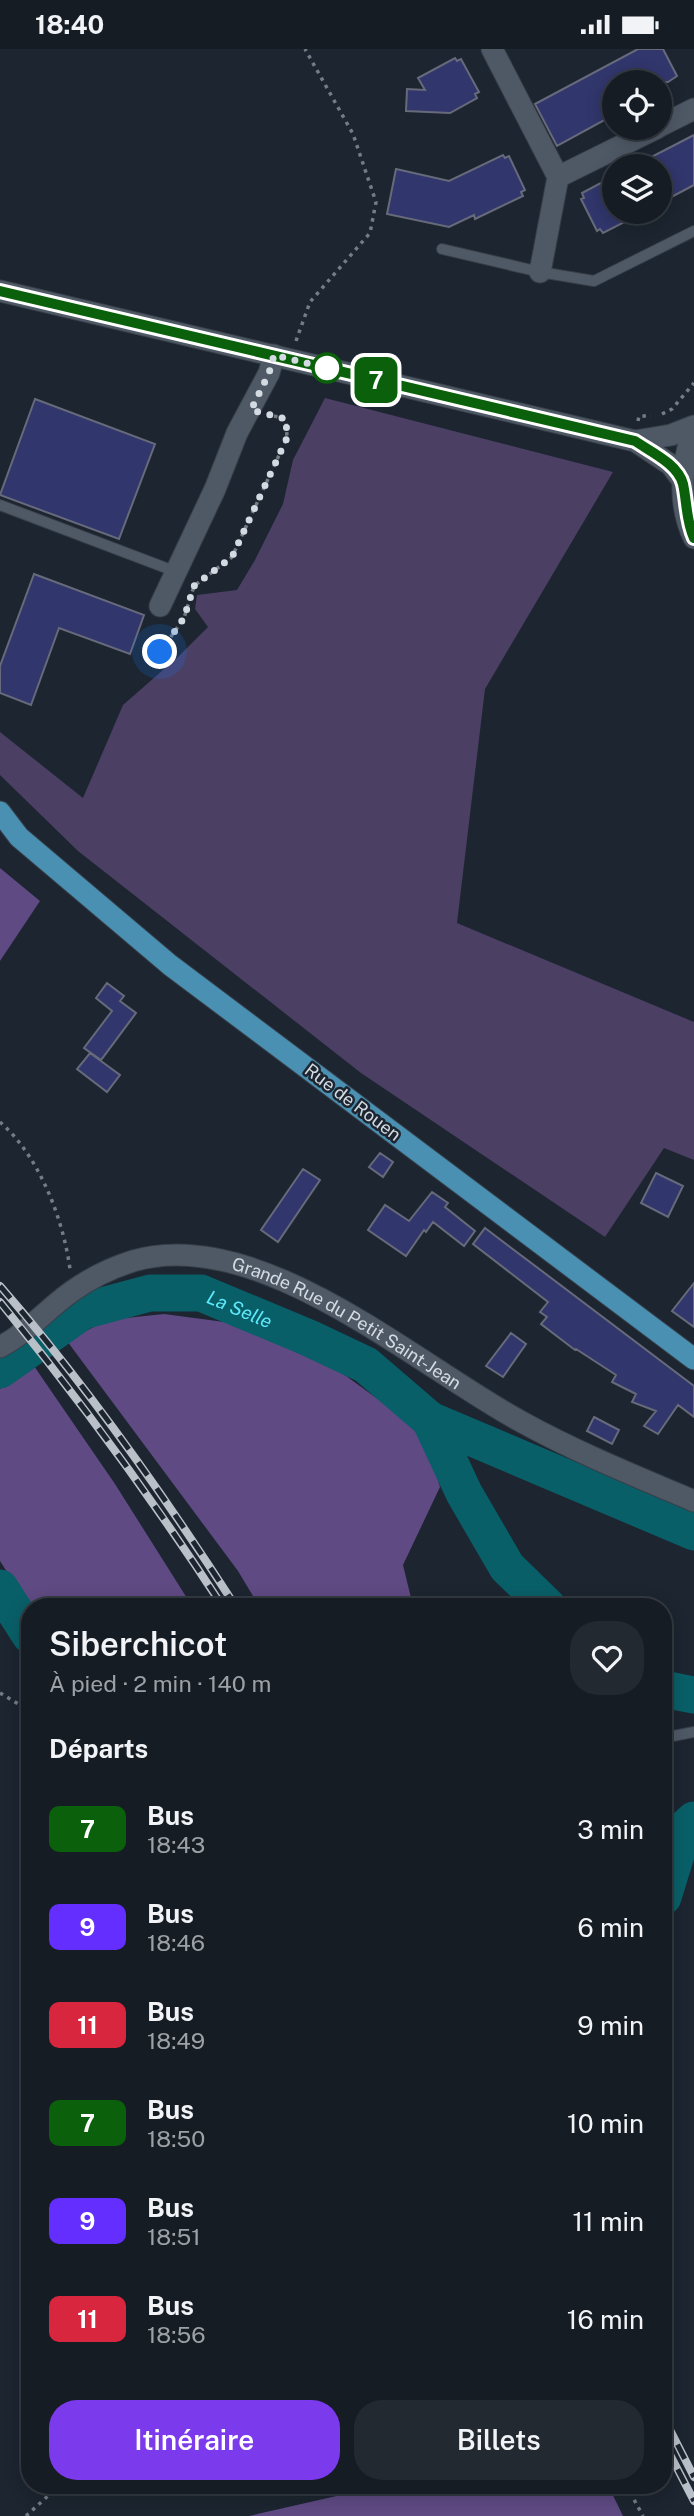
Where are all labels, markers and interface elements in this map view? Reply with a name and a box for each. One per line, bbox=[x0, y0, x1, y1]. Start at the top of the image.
text: 18:40 bbox=[35, 9, 104, 40]
map controls bbox=[602, 70, 672, 224]
button: locate bbox=[602, 70, 672, 140]
button: layers bbox=[602, 154, 672, 224]
unlabelled marker bbox=[312, 353, 342, 383]
line badge: 7 bbox=[353, 357, 399, 403]
text: 7 bbox=[368, 366, 384, 394]
your location bbox=[142, 634, 177, 669]
street label: Rue de Rouen bbox=[301, 1059, 405, 1145]
street label: Grande Rue du Petit Saint-Jean bbox=[230, 1253, 466, 1393]
water label: La Selle bbox=[204, 1286, 276, 1332]
button: heart bbox=[570, 1621, 644, 1695]
text: Siberchicot bbox=[49, 1625, 227, 1663]
text: À pied · 2 min · 140 m bbox=[49, 1670, 271, 1697]
text: Départs bbox=[49, 1733, 148, 1764]
text: Bus bbox=[147, 1800, 194, 1831]
text: 3 min bbox=[577, 1814, 644, 1845]
text: 7 bbox=[80, 1815, 95, 1843]
text: 18:43 bbox=[147, 1831, 205, 1858]
text: Bus bbox=[147, 1898, 194, 1929]
text: 6 min bbox=[577, 1912, 644, 1943]
text: 9 bbox=[80, 1913, 95, 1941]
text: 18:46 bbox=[147, 1929, 205, 1956]
text: Bus bbox=[147, 1996, 194, 2027]
text: 9 min bbox=[577, 2010, 644, 2041]
text: 11 bbox=[77, 2011, 98, 2039]
text: 18:49 bbox=[147, 2027, 205, 2054]
text: Bus bbox=[147, 2094, 194, 2125]
text: 10 min bbox=[567, 2108, 644, 2139]
text: 7 bbox=[80, 2109, 95, 2137]
text: 18:50 bbox=[147, 2125, 205, 2152]
text: Bus bbox=[147, 2192, 194, 2223]
text: 11 min bbox=[572, 2206, 644, 2237]
text: 9 bbox=[80, 2207, 95, 2235]
text: 18:51 bbox=[147, 2223, 201, 2250]
text: Bus bbox=[147, 2290, 194, 2321]
text: 16 min bbox=[567, 2304, 644, 2335]
text: 11 bbox=[77, 2305, 98, 2333]
text: 18:56 bbox=[147, 2321, 206, 2348]
button: Itinéraire bbox=[49, 2400, 340, 2480]
button: Billets bbox=[354, 2400, 644, 2480]

